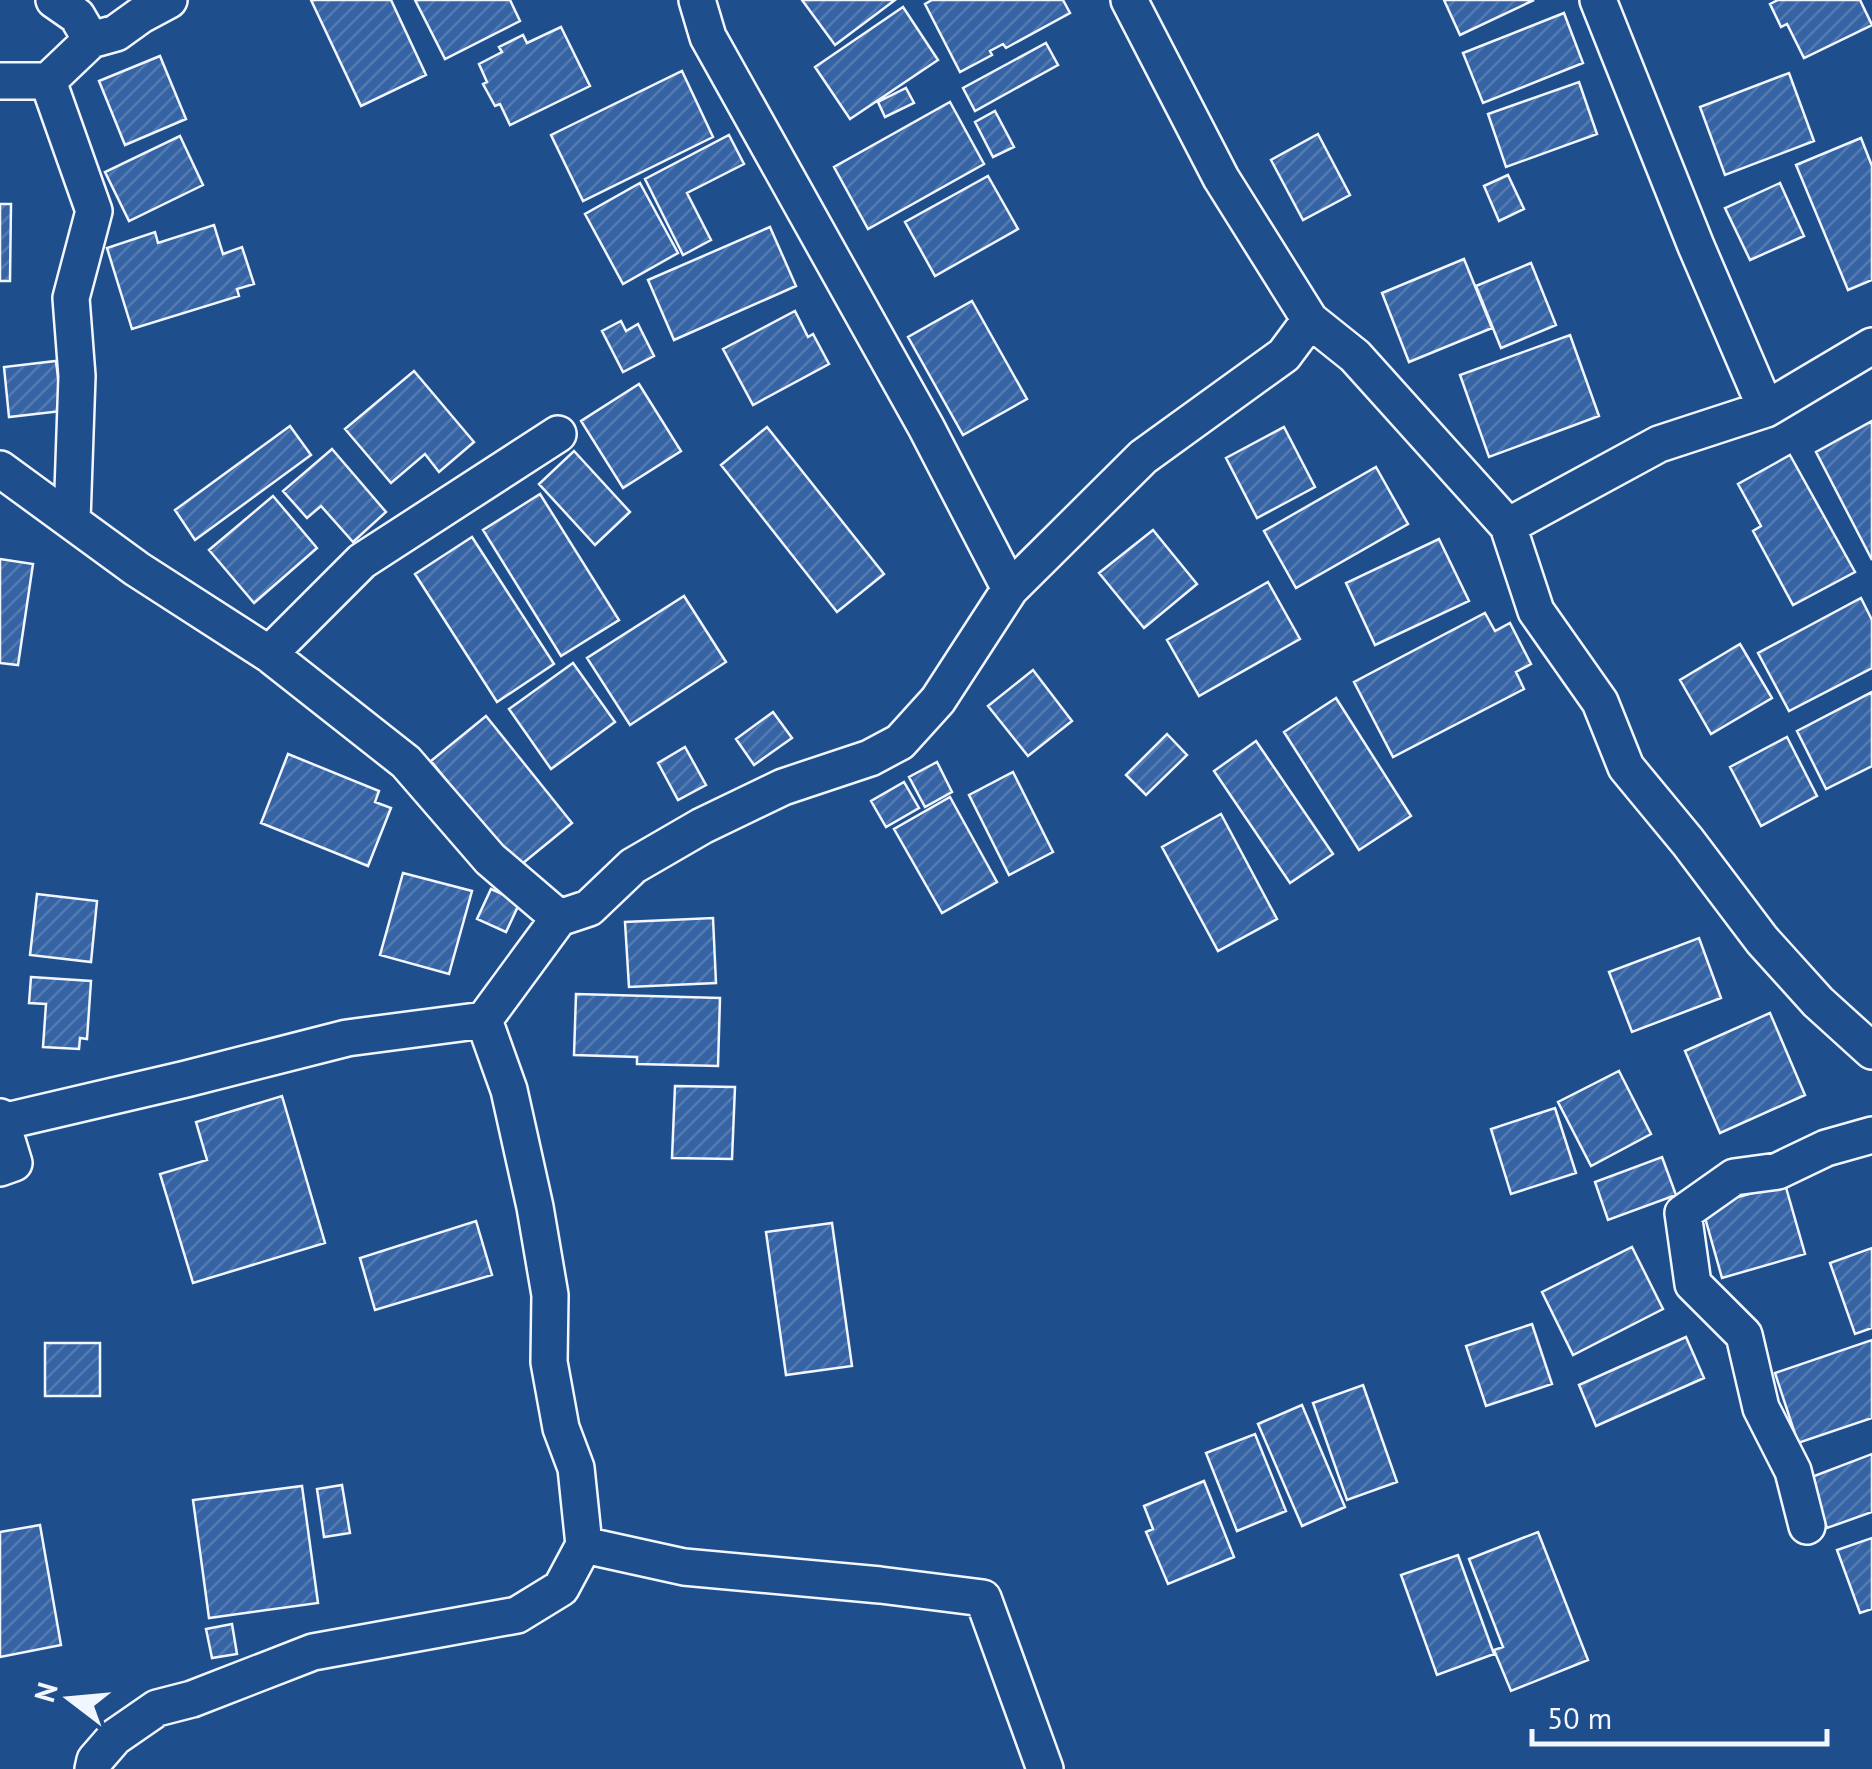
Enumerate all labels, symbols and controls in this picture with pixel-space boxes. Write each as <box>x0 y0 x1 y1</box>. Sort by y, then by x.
north arrow <box>20 1649 120 1749</box>
text: N <box>25 1678 66 1706</box>
scale bar <box>1532 1684 1827 1746</box>
text: 50 m <box>1547 1698 1612 1737</box>

